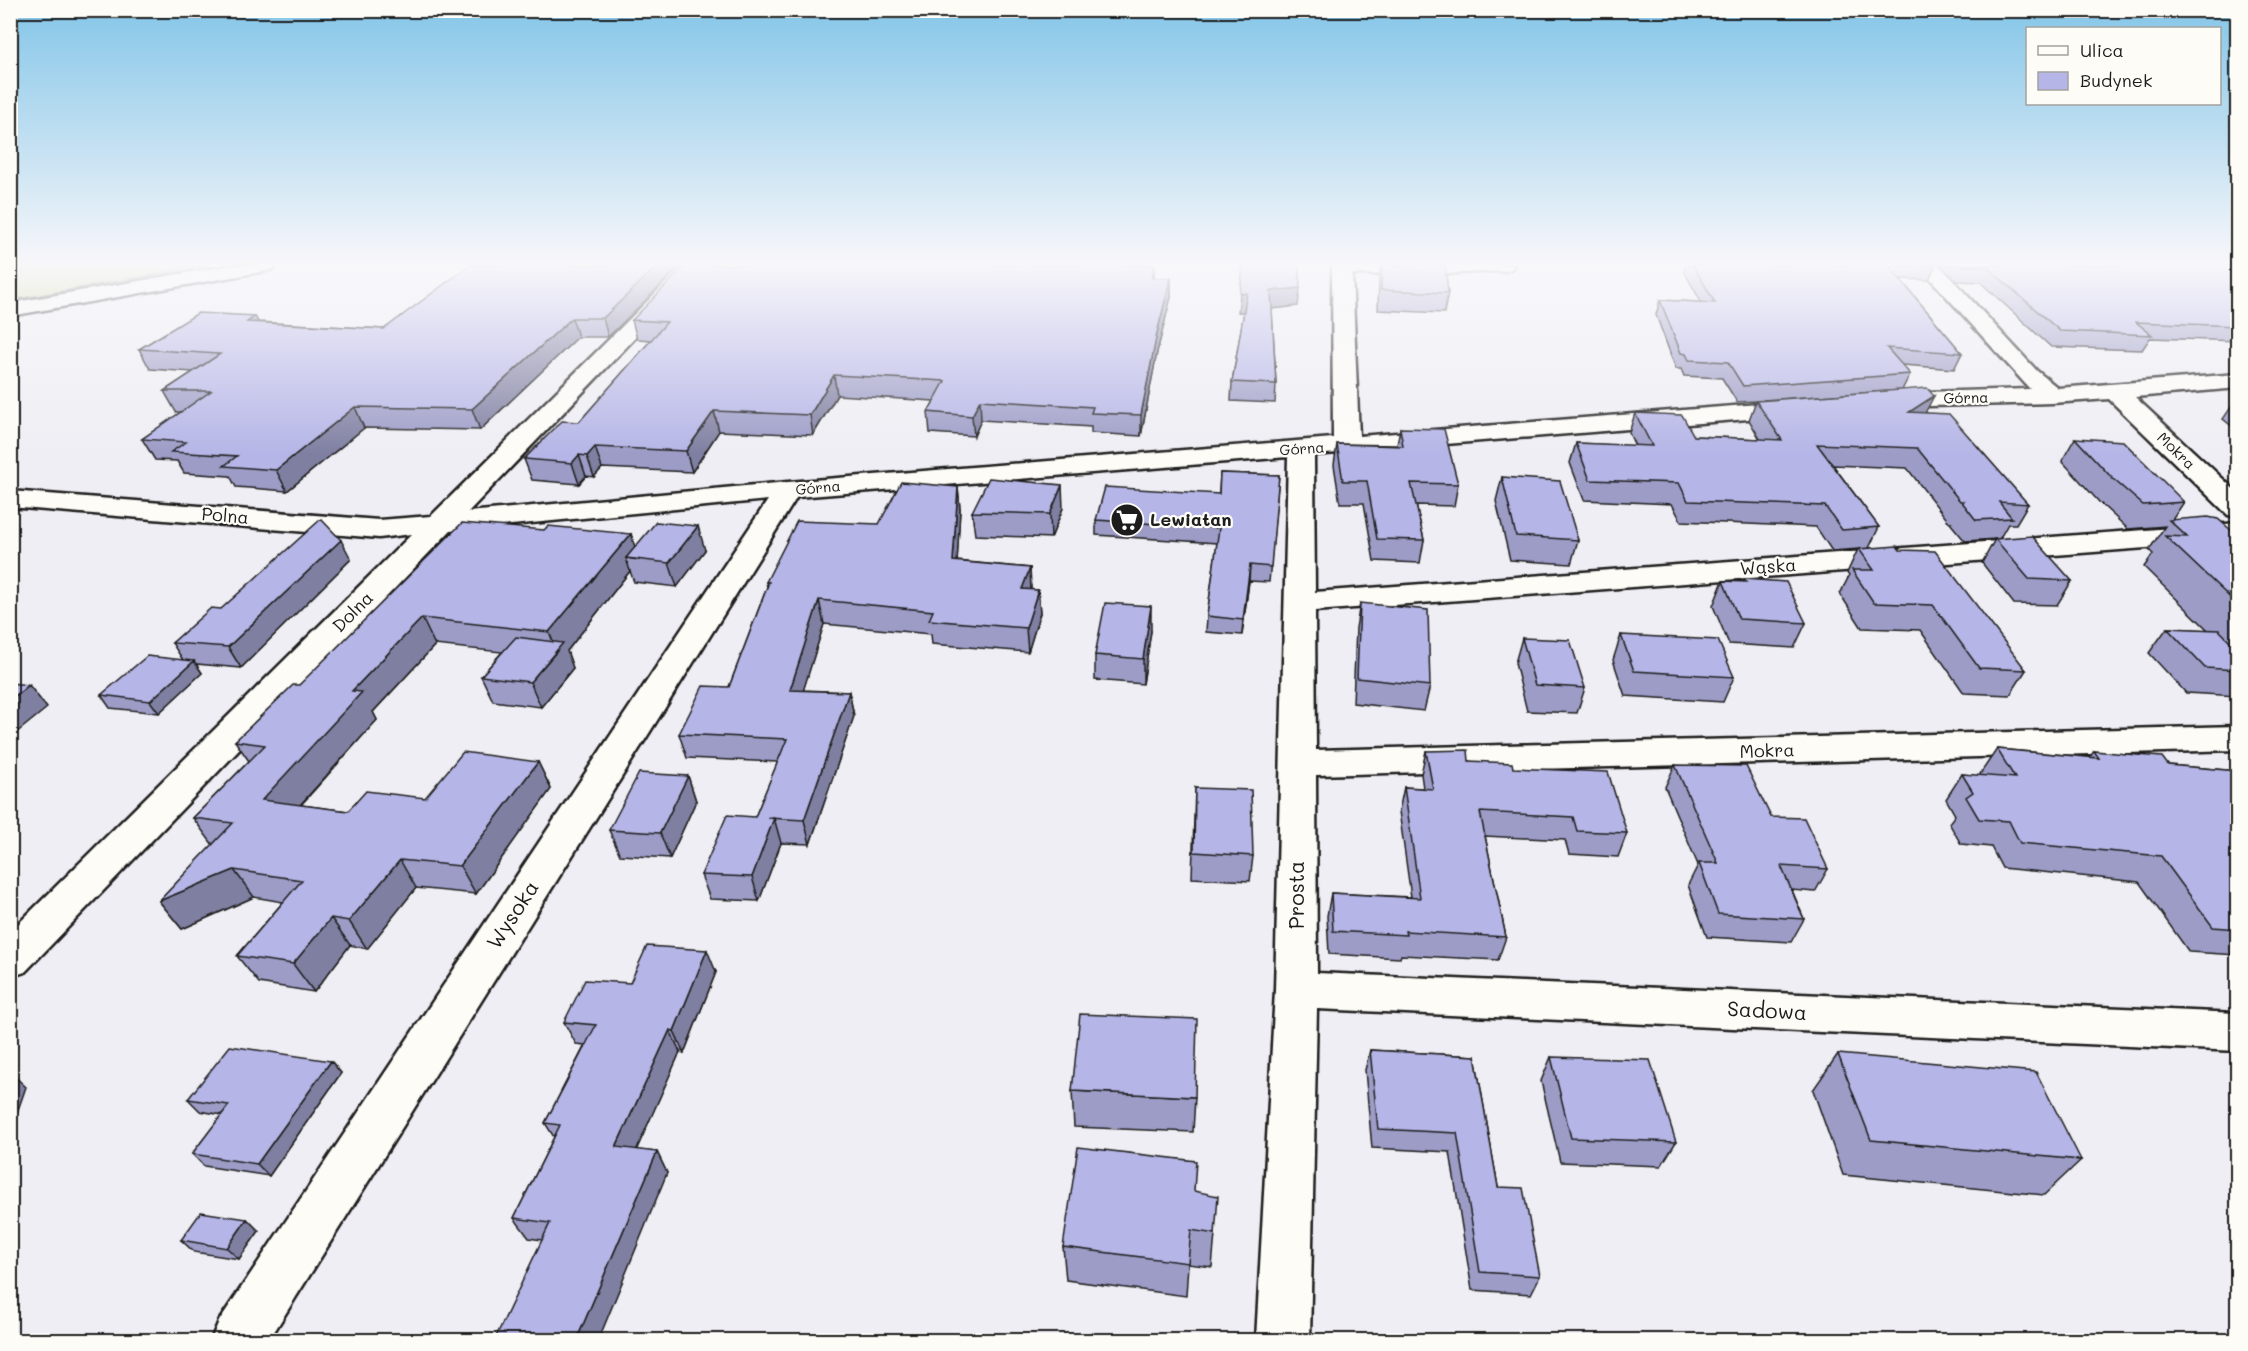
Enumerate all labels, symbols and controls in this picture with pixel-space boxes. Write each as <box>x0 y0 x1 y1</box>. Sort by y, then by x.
legend <box>2026 27 2221 105</box>
text: Ulica <box>2080 38 2124 62</box>
text: Budynek <box>2080 68 2153 92</box>
street label: Górna <box>1943 387 1989 407</box>
street label: Mokra <box>2153 427 2200 473</box>
street label: Górna <box>1279 436 1325 460</box>
street label: Górna <box>795 475 841 499</box>
street label: Polna <box>200 501 250 529</box>
supermarket icon: Lewiatan <box>1109 502 1145 538</box>
place label: Lewiatan <box>1150 507 1232 531</box>
street label: Wąska <box>1739 552 1797 580</box>
street label: Dolna <box>327 586 378 637</box>
street label: Mokra <box>1739 737 1795 763</box>
street label: Prosta <box>1282 861 1309 929</box>
street label: Wysoka <box>480 875 544 954</box>
street label: Sadowa <box>1726 994 1808 1025</box>

